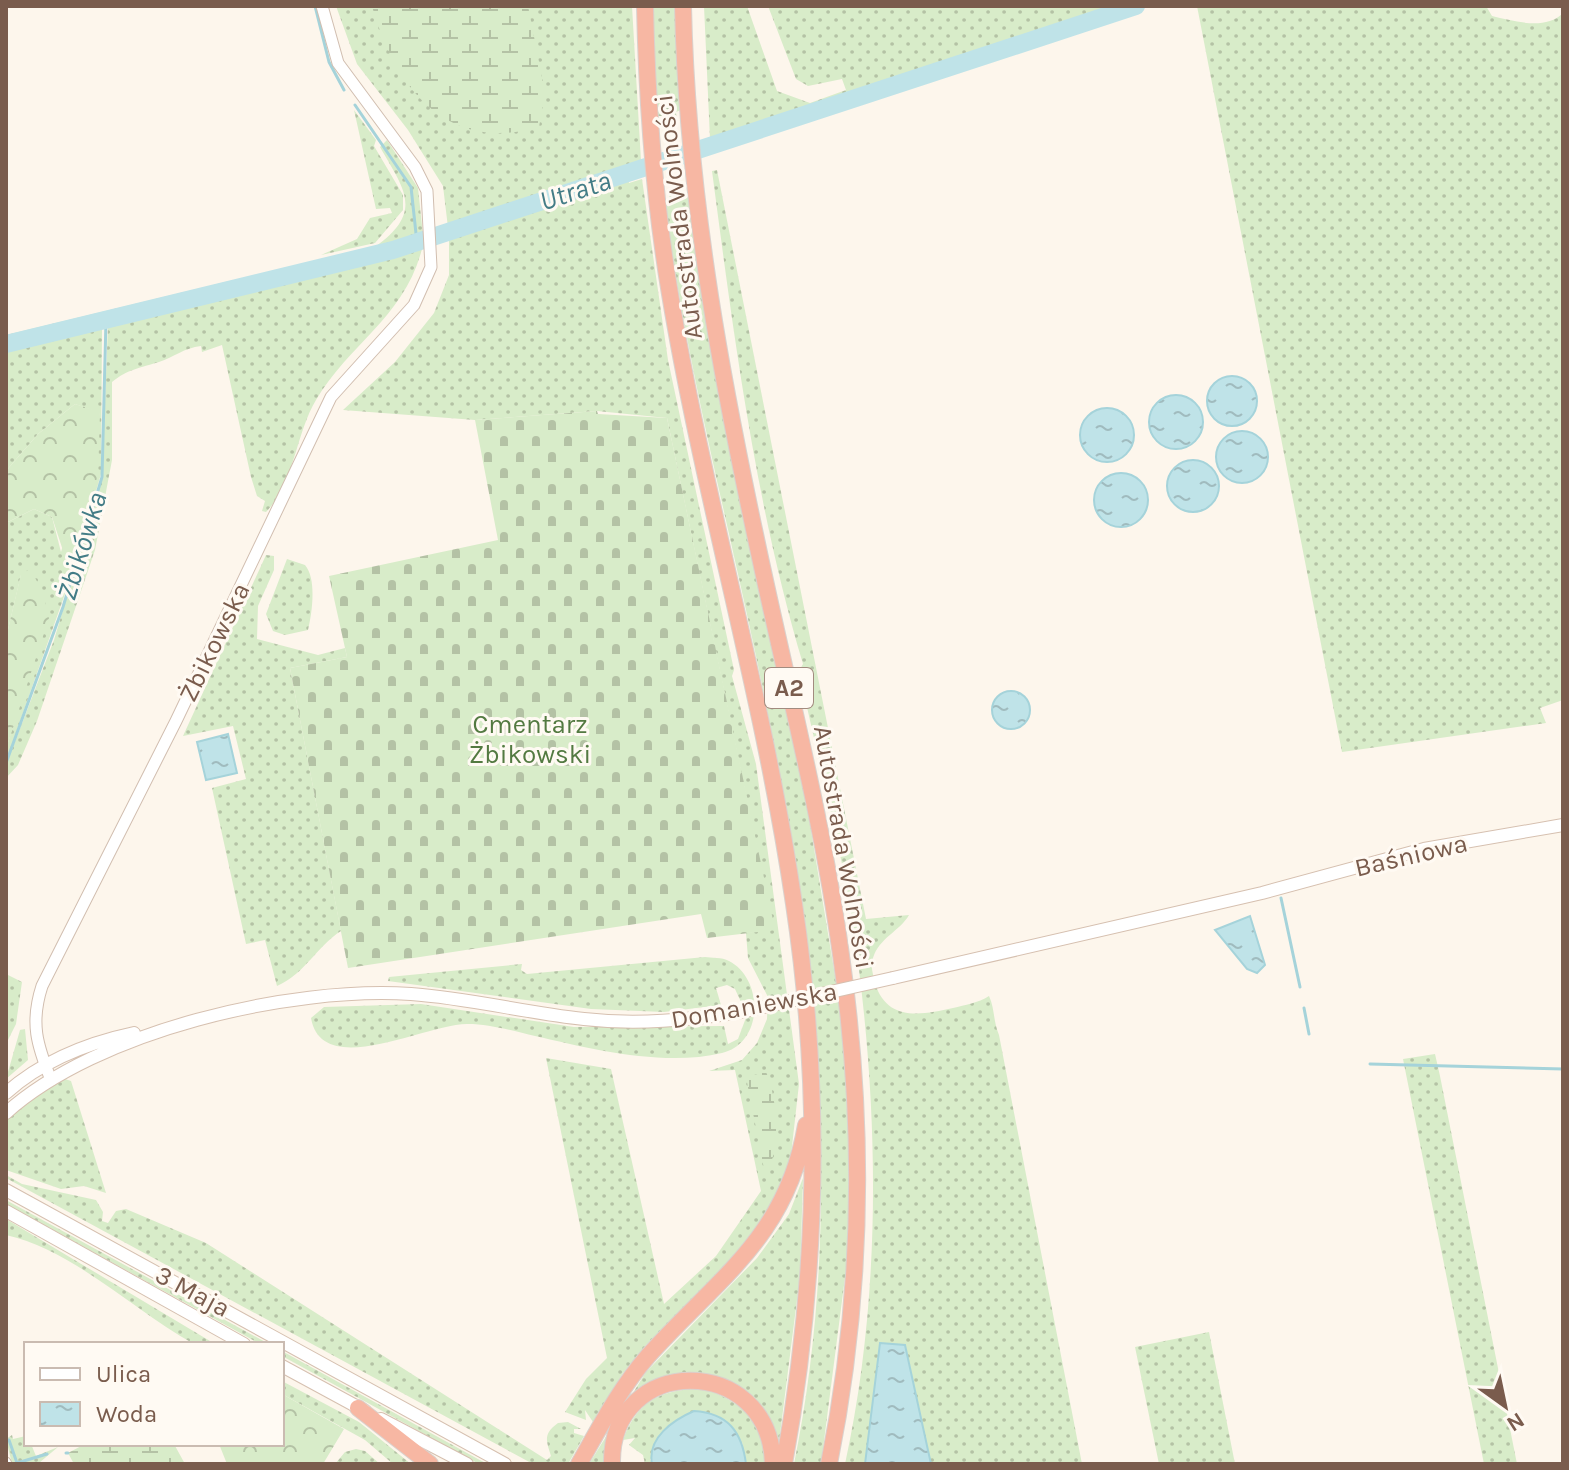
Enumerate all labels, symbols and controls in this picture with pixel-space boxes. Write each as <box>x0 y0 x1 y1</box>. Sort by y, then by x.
street label: Autostrada Wolności <box>648 93 709 341</box>
water label: Utrata <box>535 163 615 217</box>
water label: Żbikówka <box>49 488 114 604</box>
street label: Żbikowska <box>172 578 257 707</box>
road number: A2 <box>765 668 813 708</box>
park label: Cmentarz Żbikowski <box>469 709 591 770</box>
street label: Autostrada Wolności <box>807 723 880 971</box>
street label: Baśniowa <box>1352 827 1471 884</box>
street label: Domaniewska <box>669 976 840 1035</box>
street label: 3 Maja <box>150 1259 236 1324</box>
legend <box>24 1342 284 1446</box>
text: Ulica <box>96 1360 151 1388</box>
north arrow <box>1465 1366 1545 1446</box>
text: Woda <box>96 1400 157 1428</box>
text: N <box>1502 1407 1529 1437</box>

